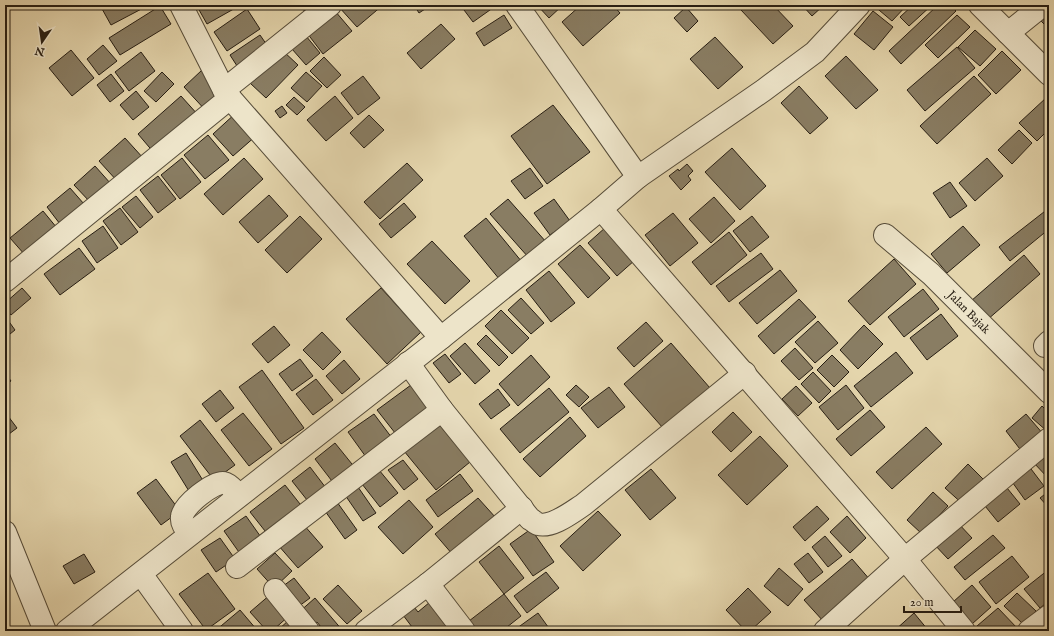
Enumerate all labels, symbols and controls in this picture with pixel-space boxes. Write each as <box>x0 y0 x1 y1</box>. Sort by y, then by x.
north arrow <box>22 22 62 62</box>
text: N <box>33 43 47 59</box>
street label: Jalan Bajak <box>942 286 994 337</box>
scale bar <box>904 588 961 614</box>
text: 20 m <box>910 595 933 610</box>

